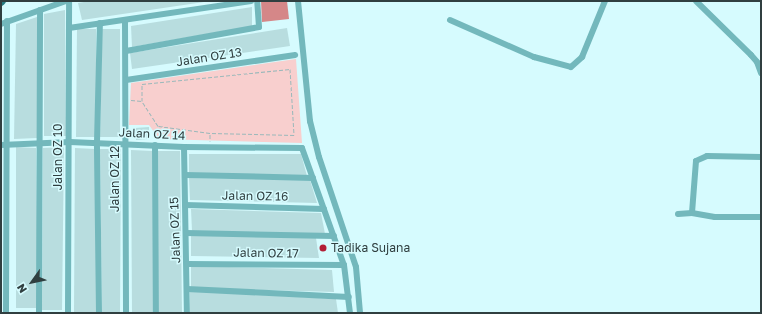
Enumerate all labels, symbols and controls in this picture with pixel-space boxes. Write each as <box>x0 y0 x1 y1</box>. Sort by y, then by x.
street label: Jalan OZ 13 <box>175 45 243 69</box>
street label: Jalan OZ 10 <box>51 124 65 190</box>
street label: Jalan OZ 14 <box>118 125 186 143</box>
street label: Jalan OZ 12 <box>108 146 122 212</box>
street label: Jalan OZ 16 <box>222 188 288 204</box>
street label: Jalan OZ 15 <box>167 197 183 263</box>
place label: Tadika Sujana <box>331 241 410 255</box>
marker: Tadika Sujana <box>318 243 328 253</box>
street label: Jalan OZ 17 <box>233 245 299 261</box>
north arrow <box>12 262 52 302</box>
text: N <box>14 282 29 296</box>

